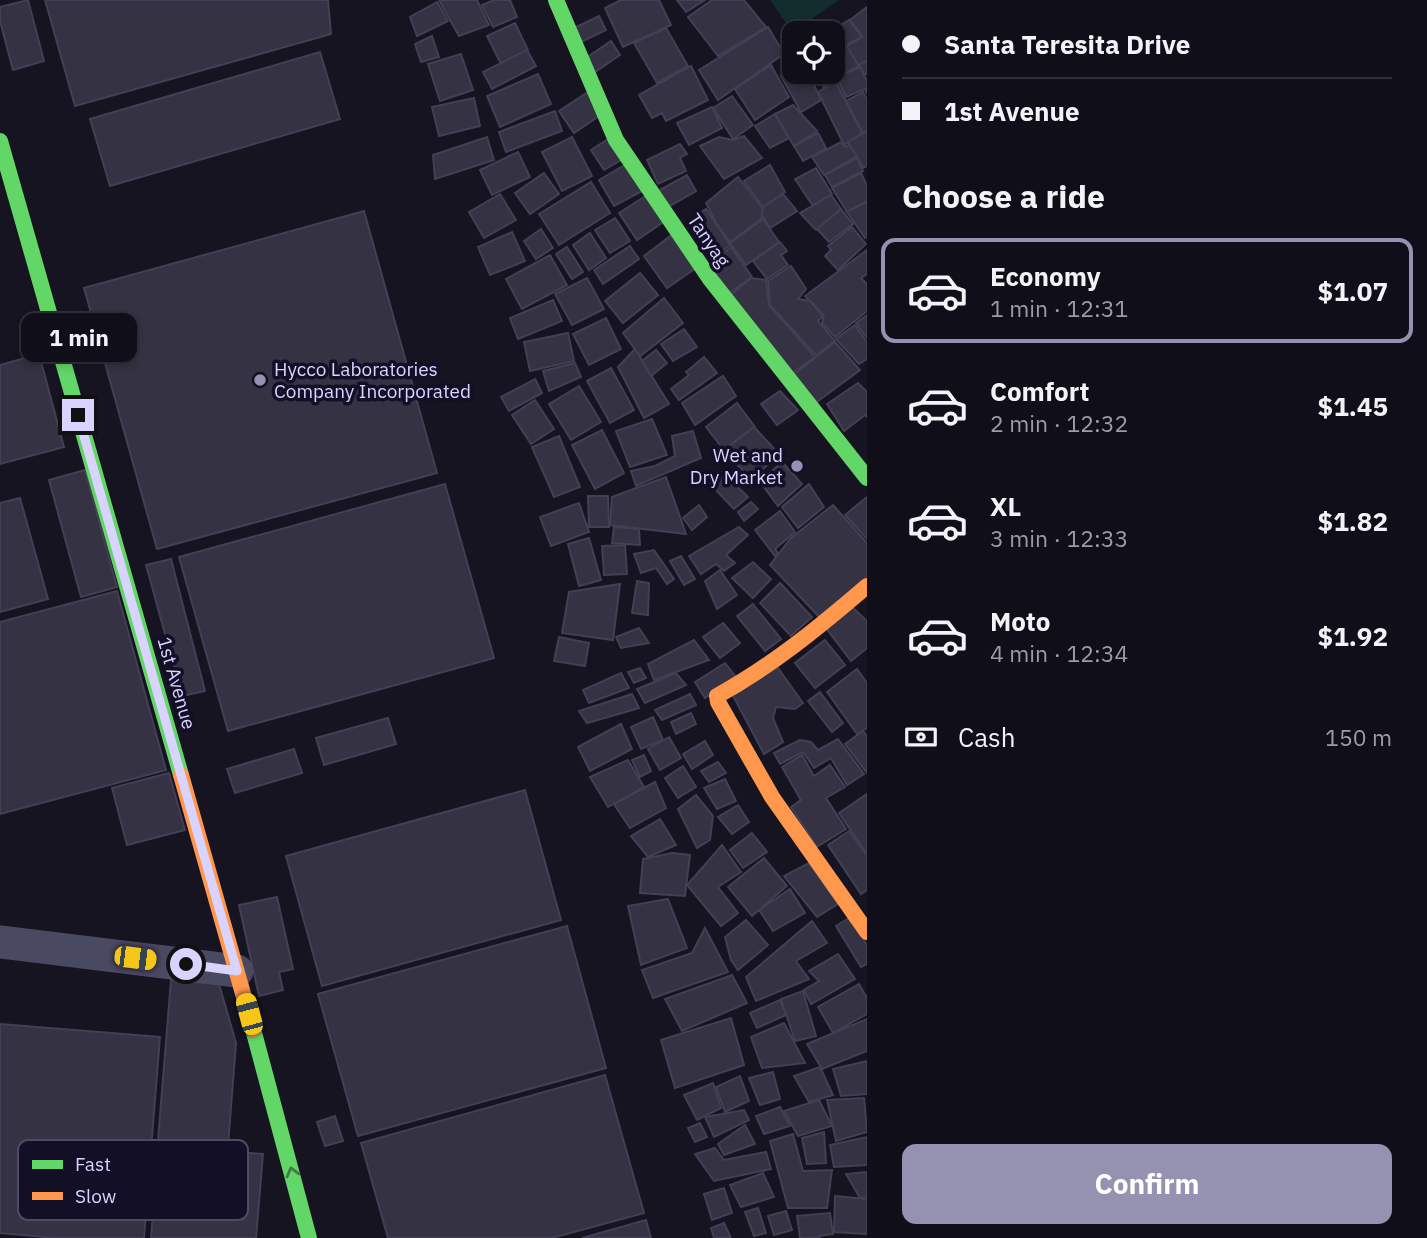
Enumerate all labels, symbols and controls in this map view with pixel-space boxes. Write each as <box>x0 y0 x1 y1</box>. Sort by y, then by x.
map controls <box>782 21 845 84</box>
button: locate <box>782 21 845 84</box>
text: Santa Teresita Drive <box>944 27 1190 61</box>
text: 1st Avenue <box>944 94 1080 128</box>
text: Choose a ride <box>902 175 1105 217</box>
street label: Tanyag <box>682 209 736 271</box>
icon: car <box>906 259 969 322</box>
text: Economy <box>990 259 1101 293</box>
text: $1.07 <box>1318 274 1388 308</box>
text: 1 min · 12:31 <box>990 293 1128 323</box>
callout: 1 min <box>20 314 136 362</box>
text: 1 min <box>49 322 109 352</box>
place label: Hycco Laboratories Company Incorporated <box>274 357 471 403</box>
marker: Hycco Laboratories Company Incorporated <box>252 372 268 388</box>
icon: car <box>906 374 969 437</box>
text: Comfort <box>990 374 1089 408</box>
text: $1.45 <box>1318 389 1388 423</box>
route end <box>62 399 94 431</box>
text: 2 min · 12:32 <box>990 408 1128 438</box>
place label: Wet and Dry Market <box>690 443 783 489</box>
marker: Wet and Dry Market <box>789 458 805 474</box>
icon: car <box>906 489 969 552</box>
text: XL <box>990 489 1021 523</box>
text: $1.82 <box>1318 504 1388 538</box>
text: 3 min · 12:33 <box>990 523 1128 553</box>
icon: car <box>906 604 969 667</box>
text: Moto <box>990 604 1050 638</box>
text: $1.92 <box>1318 619 1388 653</box>
street label: 1st Avenue <box>152 634 202 732</box>
text: 4 min · 12:34 <box>990 638 1128 668</box>
icon: cash <box>902 718 940 756</box>
text: Cash <box>958 720 1015 754</box>
text: 150 m <box>1325 722 1392 752</box>
car <box>113 945 158 971</box>
route start <box>170 948 202 980</box>
car <box>234 991 265 1037</box>
legend <box>18 1140 248 1220</box>
button: Confirm <box>902 1144 1392 1224</box>
text: Fast <box>75 1152 111 1176</box>
one-way arrow <box>285 1166 300 1178</box>
text: Slow <box>75 1184 116 1208</box>

